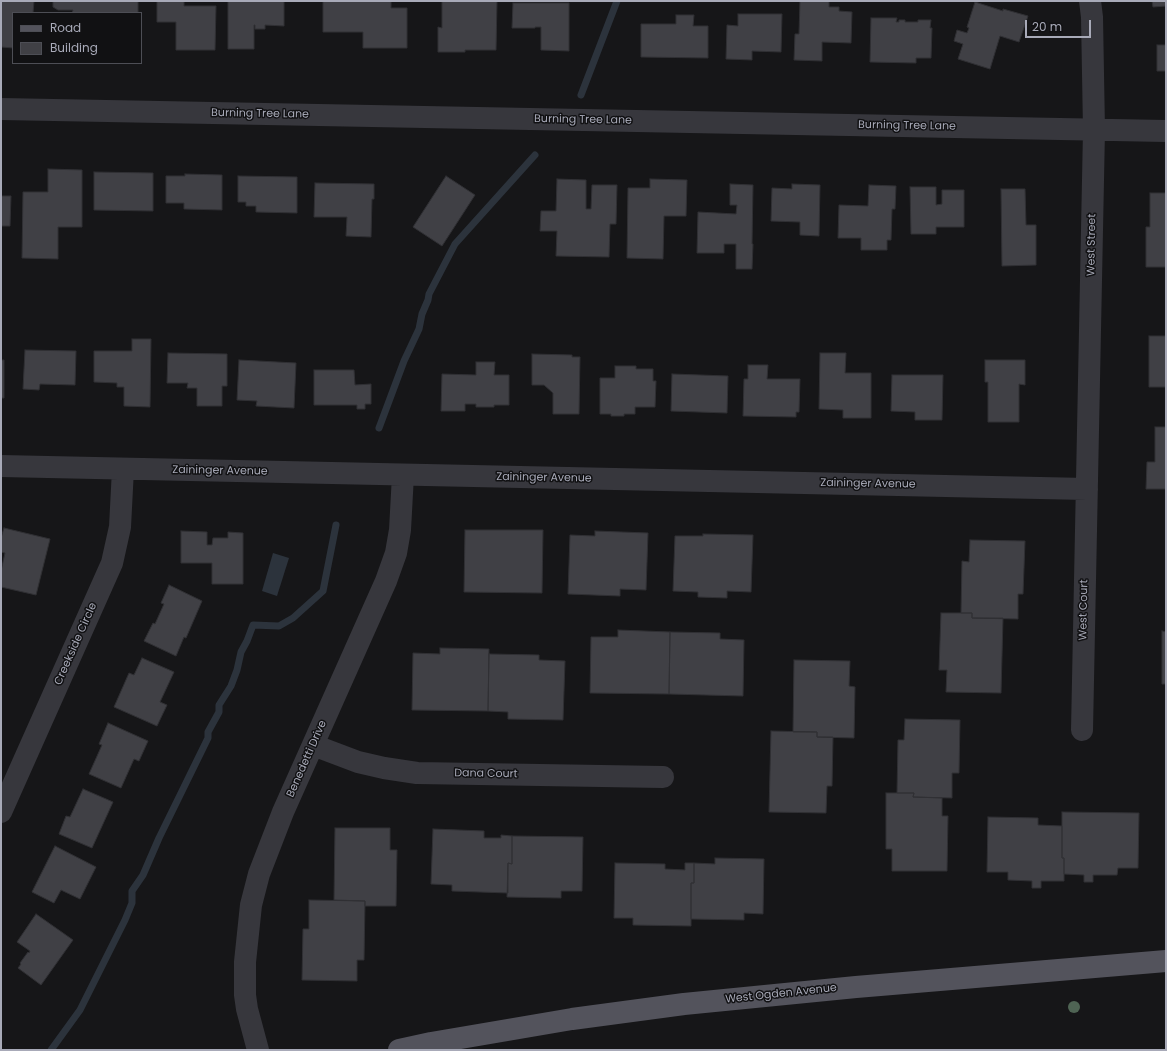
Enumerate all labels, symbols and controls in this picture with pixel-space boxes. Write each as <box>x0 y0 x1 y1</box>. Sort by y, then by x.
legend <box>12 12 142 64</box>
scale bar <box>1027 12 1093 38</box>
text: 20 m <box>1032 18 1062 35</box>
text: Road <box>50 19 81 36</box>
text: Building <box>50 39 98 56</box>
street label: Burning Tree Lane <box>211 107 309 121</box>
street label: Burning Tree Lane <box>534 113 632 127</box>
street label: Burning Tree Lane <box>858 119 956 133</box>
street label: West Street <box>1085 214 1099 276</box>
street label: Zaininger Avenue <box>172 464 268 478</box>
street label: Zaininger Avenue <box>496 471 592 485</box>
street label: Zaininger Avenue <box>820 477 916 491</box>
street label: West Court <box>1077 579 1091 641</box>
street label: Creekside Circle <box>52 601 100 687</box>
street label: Benedetti Drive <box>284 718 330 800</box>
street label: Dana Court <box>454 767 518 781</box>
street label: West Ogden Avenue <box>725 982 837 1006</box>

